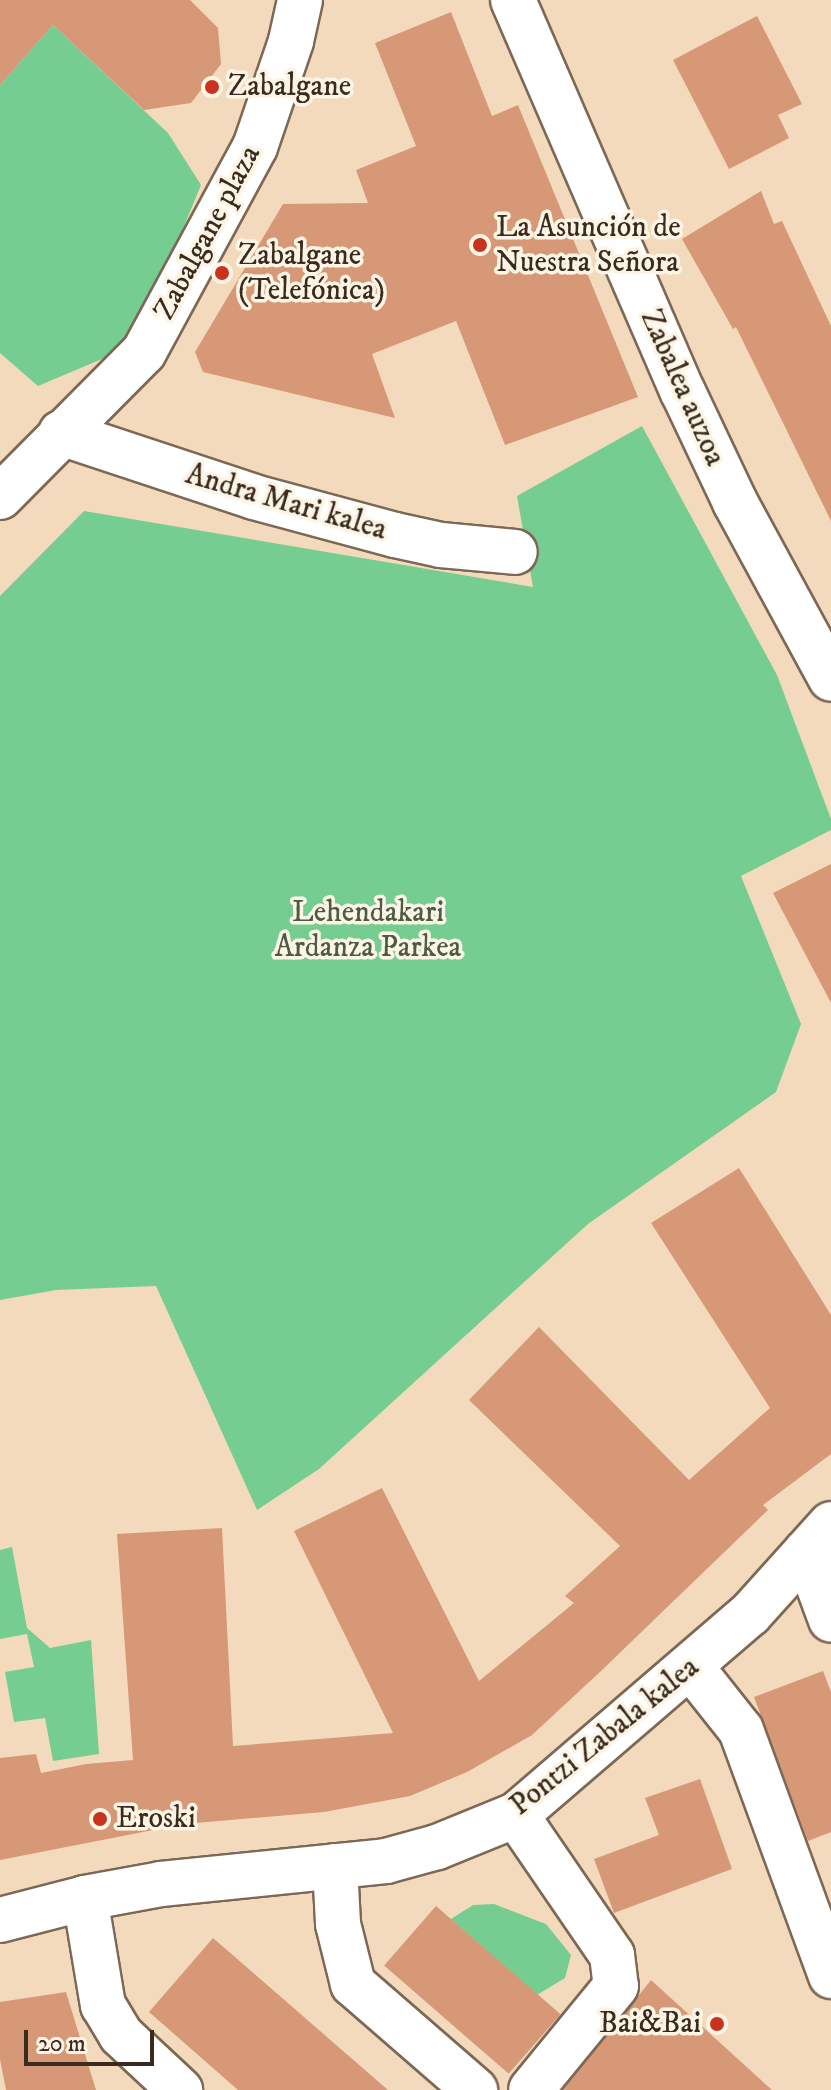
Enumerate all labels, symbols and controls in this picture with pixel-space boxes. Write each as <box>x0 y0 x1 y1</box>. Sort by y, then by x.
place label: Zabalgane <box>228 69 351 105</box>
marker: Zabalgane <box>203 78 221 96</box>
street label: Zabalgane plaza <box>147 140 269 326</box>
place label: La Asunción de Nuestra Señora <box>496 210 681 280</box>
marker: La Asunción de Nuestra Señora <box>471 236 489 254</box>
place label: Zabalgane (Telefónica) <box>238 238 385 308</box>
marker: Zabalgane (Telefónica) <box>213 264 231 282</box>
street label: Zabalea auzoa <box>632 304 732 472</box>
street label: Andra Mari kalea <box>181 457 391 549</box>
park label: Lehendakari Ardanza Parkea <box>275 895 461 966</box>
street label: Pontzi Zabala kalea <box>503 1650 707 1824</box>
place label: Eroski <box>116 1801 196 1837</box>
marker: Eroski <box>91 1810 109 1828</box>
place label: Bai&Bai <box>599 2006 701 2042</box>
scale bar <box>28 2014 158 2064</box>
marker: Bai&Bai <box>708 2015 726 2033</box>
text: 20 m <box>38 2029 86 2059</box>

